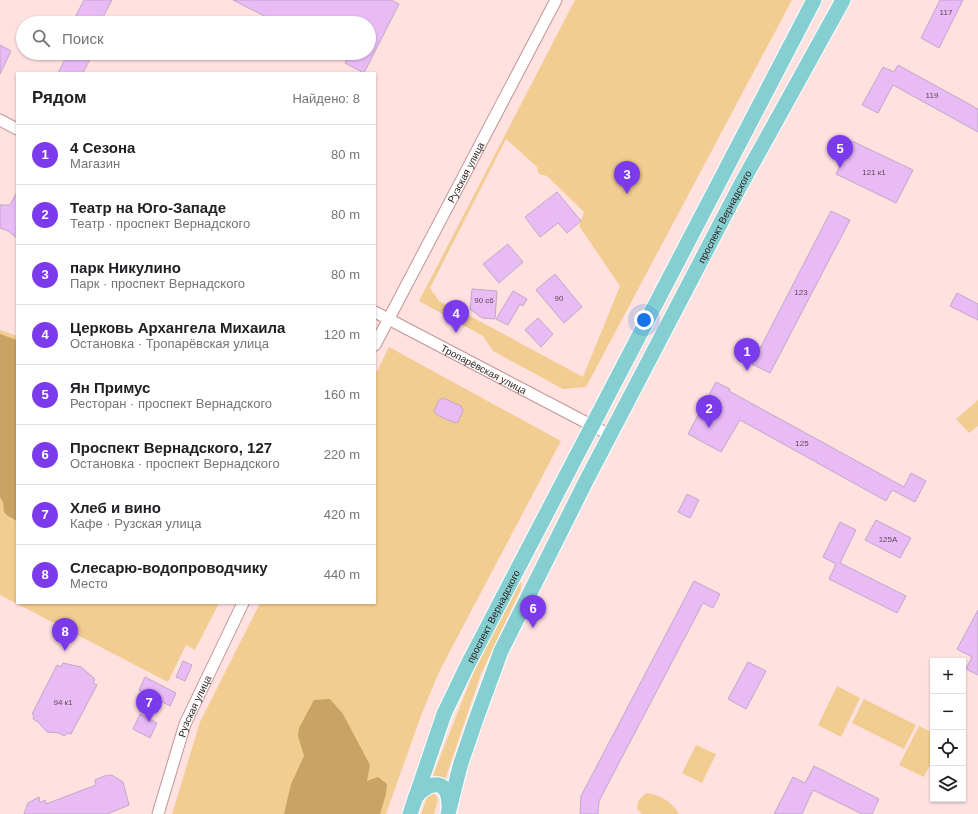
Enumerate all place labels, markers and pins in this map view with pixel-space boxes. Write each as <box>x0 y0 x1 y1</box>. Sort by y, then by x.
pin: 5 <box>827 135 853 168</box>
pin: 3 <box>614 161 640 194</box>
pin: 4 <box>443 300 469 333</box>
pin: 1 <box>734 338 760 371</box>
pin: 2 <box>696 395 722 428</box>
pin: 6 <box>520 595 546 628</box>
pin: 8 <box>52 618 78 651</box>
pin: 7 <box>136 689 162 722</box>

